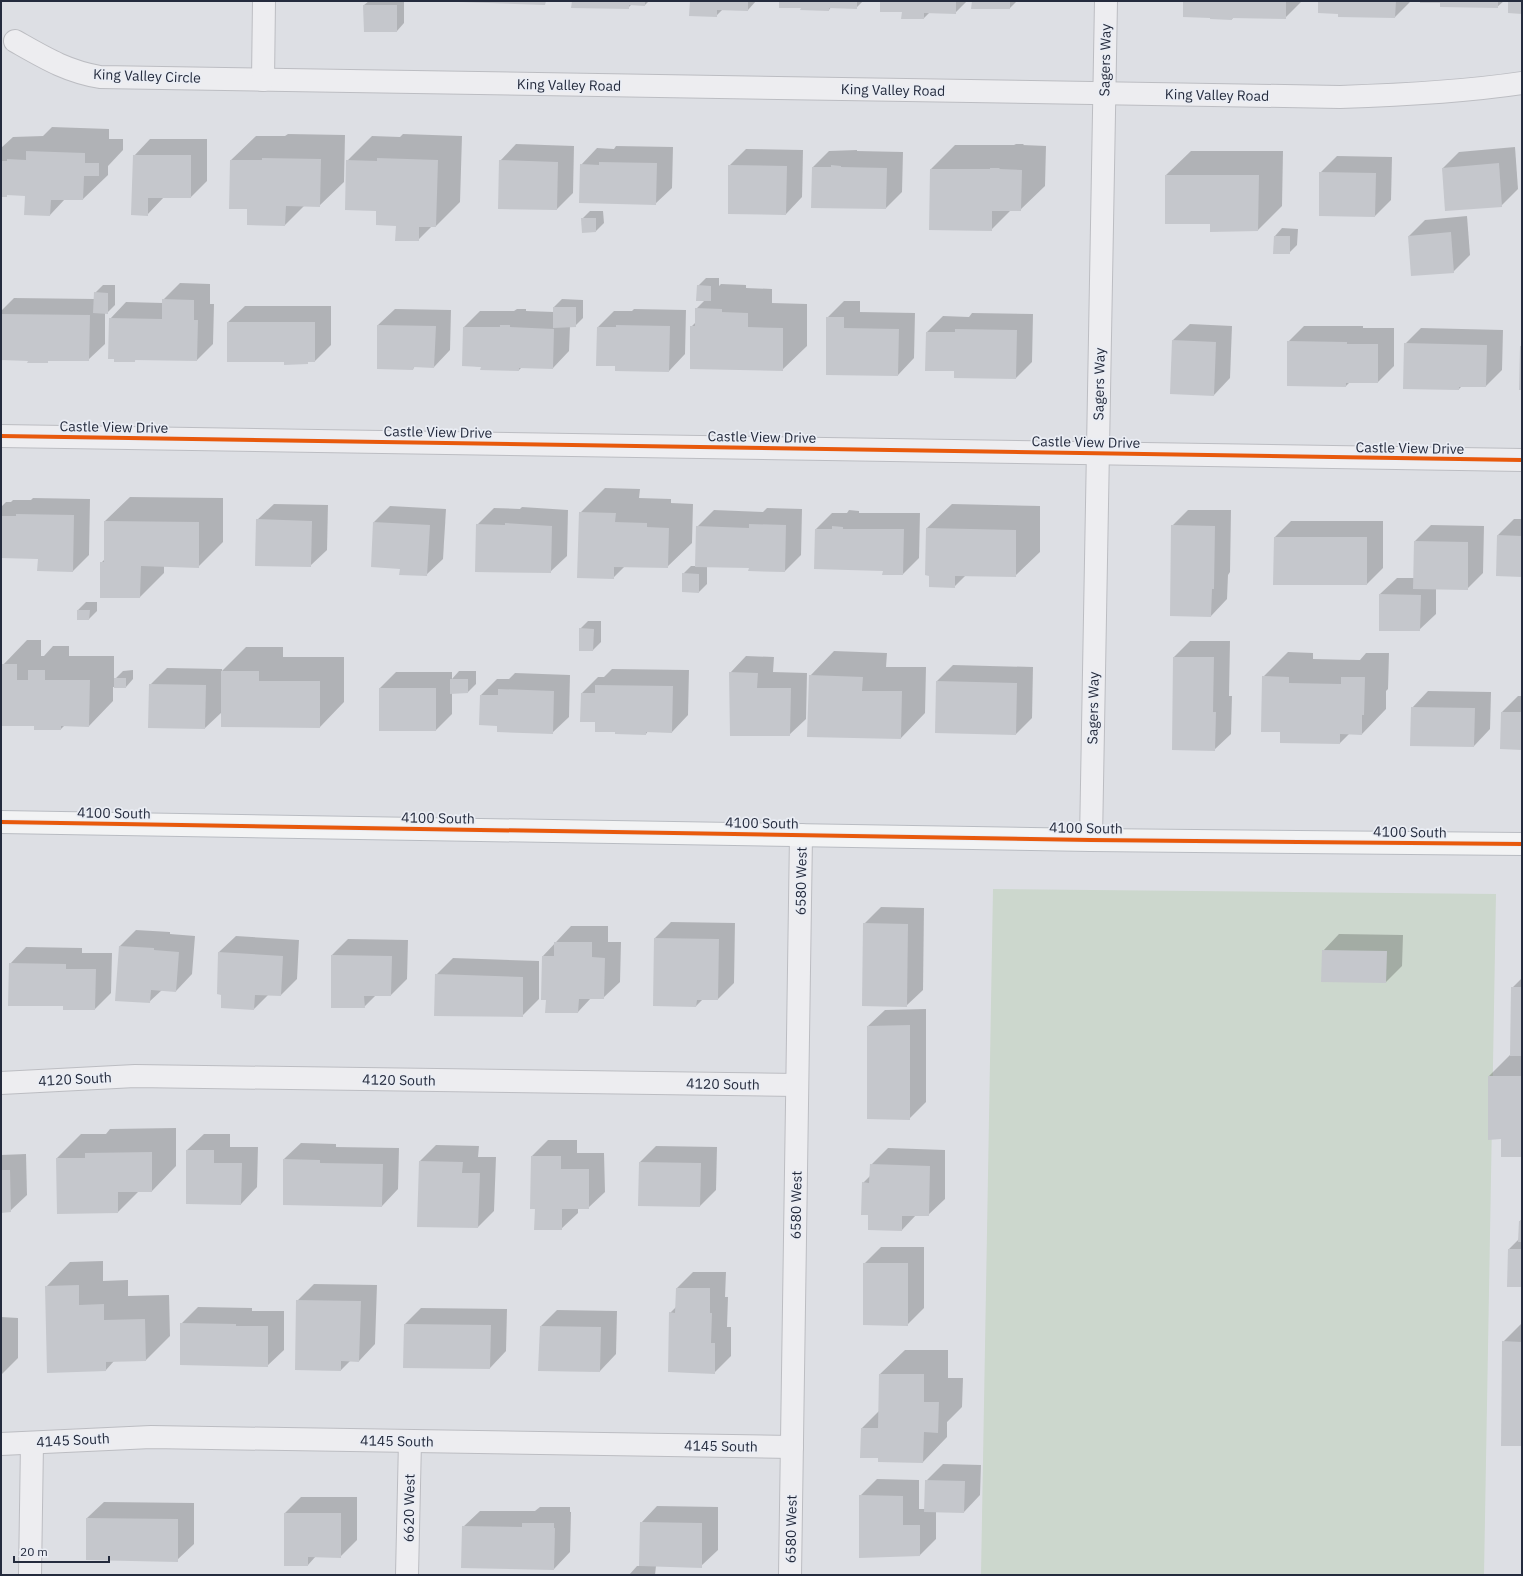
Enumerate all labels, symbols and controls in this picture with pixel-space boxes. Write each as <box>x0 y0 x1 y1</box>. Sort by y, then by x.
street label: Sagers Way <box>1095 24 1115 96</box>
street label: King Valley Circle <box>93 65 202 87</box>
street label: King Valley Road <box>517 75 621 95</box>
street label: King Valley Road <box>841 80 945 100</box>
street label: King Valley Road <box>1165 85 1269 105</box>
street label: Sagers Way <box>1089 348 1109 420</box>
street label: Castle View Drive <box>59 417 169 437</box>
street label: Castle View Drive <box>383 422 493 442</box>
street label: Castle View Drive <box>707 427 817 447</box>
street label: Castle View Drive <box>1031 432 1141 452</box>
street label: Castle View Drive <box>1355 438 1465 458</box>
street label: Sagers Way <box>1083 672 1103 744</box>
street label: 4100 South <box>77 803 151 823</box>
street label: 4100 South <box>401 808 475 828</box>
street label: 4100 South <box>725 813 799 833</box>
street label: 4100 South <box>1049 818 1123 838</box>
street label: 4100 South <box>1373 822 1447 842</box>
street label: 6580 West <box>791 847 811 915</box>
street label: 4120 South <box>38 1068 112 1090</box>
street label: 4120 South <box>362 1070 436 1090</box>
street label: 4120 South <box>686 1074 760 1094</box>
street label: 6580 West <box>786 1171 806 1239</box>
street label: 4145 South <box>36 1429 110 1451</box>
street label: 4145 South <box>360 1431 434 1451</box>
street label: 4145 South <box>684 1436 758 1456</box>
street label: 6620 West <box>399 1474 419 1542</box>
street label: 6580 West <box>781 1495 801 1563</box>
scale bar <box>14 1538 109 1564</box>
text: 20 m <box>20 1544 48 1559</box>

